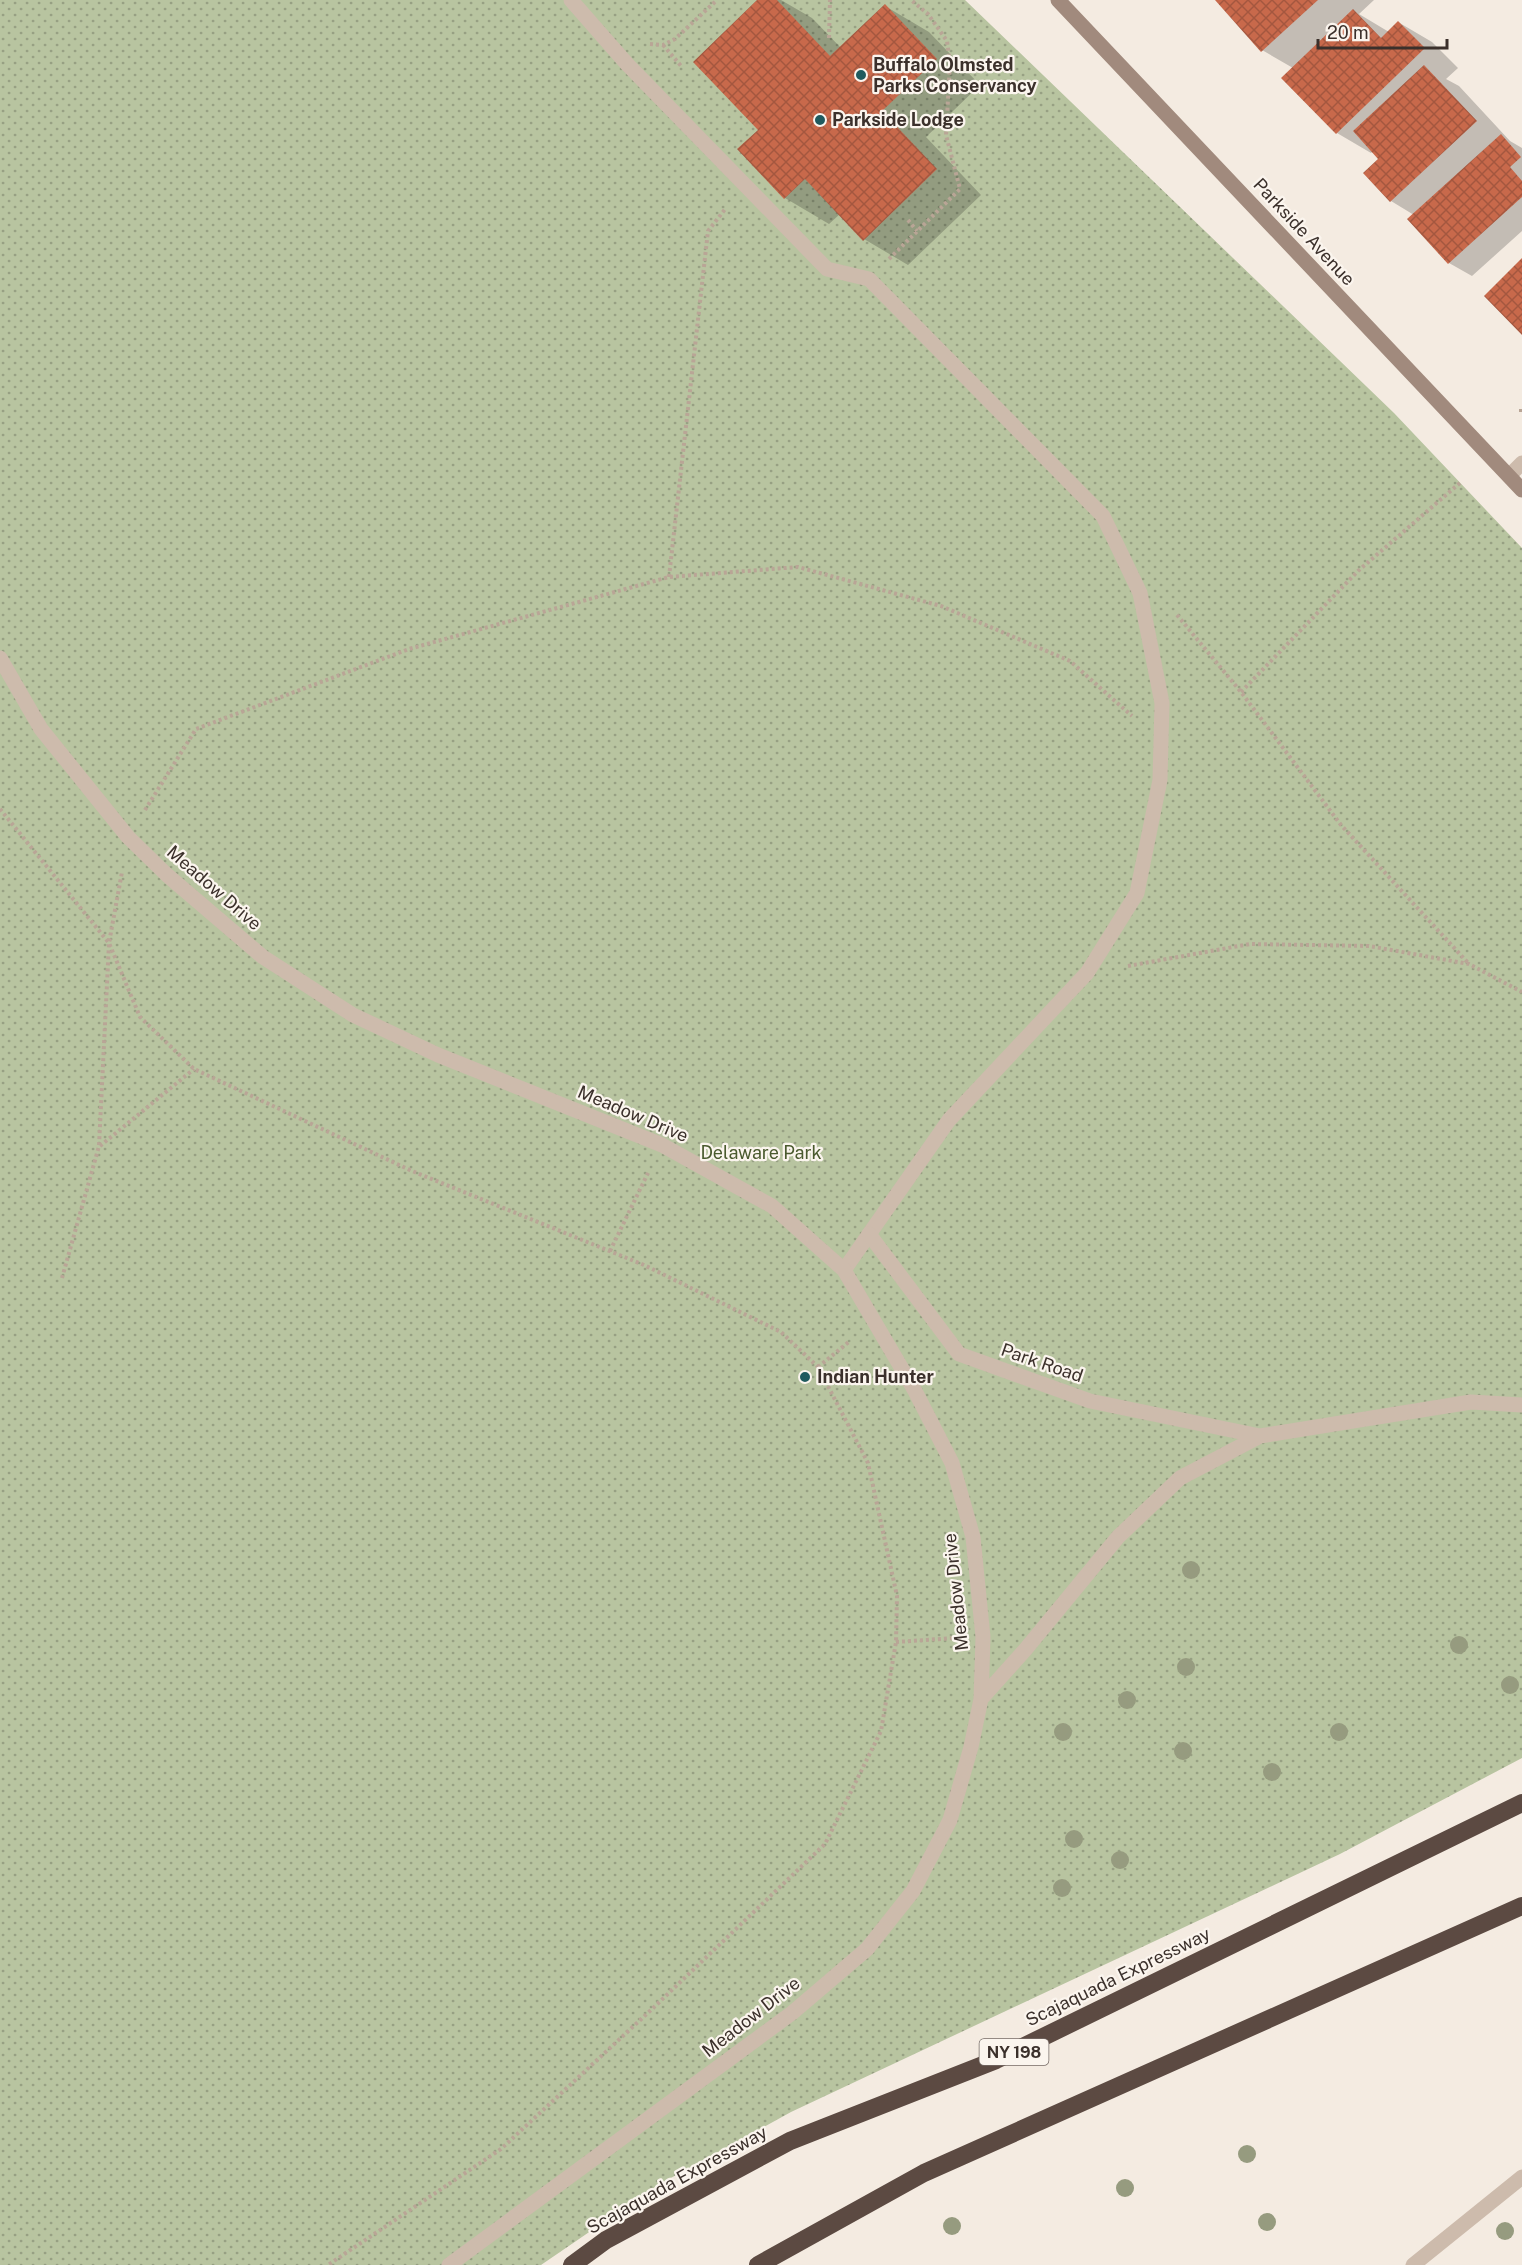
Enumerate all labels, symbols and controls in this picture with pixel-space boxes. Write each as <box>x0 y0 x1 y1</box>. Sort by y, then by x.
scale bar <box>1318 12 1447 50</box>
text: 20 m <box>1327 22 1369 43</box>
place label: Buffalo Olmsted Parks Conservancy <box>873 54 1037 96</box>
marker: Buffalo Olmsted Parks Conservancy <box>854 68 868 82</box>
place label: Parkside Lodge <box>832 109 964 130</box>
marker: Parkside Lodge <box>813 113 827 127</box>
street label: Parkside Avenue <box>1249 174 1359 290</box>
street label: Meadow Drive <box>163 841 266 934</box>
street label: Meadow Drive <box>575 1081 692 1146</box>
park label: Delaware Park <box>700 1142 822 1163</box>
street label: Park Road <box>998 1339 1086 1386</box>
place label: Indian Hunter <box>817 1366 934 1387</box>
marker: Indian Hunter <box>798 1370 812 1384</box>
street label: Meadow Drive <box>939 1532 972 1652</box>
street label: Scajaquada Expressway <box>1022 1923 1214 2030</box>
street label: Meadow Drive <box>698 1972 804 2061</box>
road number: NY 198 <box>980 2039 1048 2065</box>
street label: Scajaquada Expressway <box>583 2121 771 2238</box>

